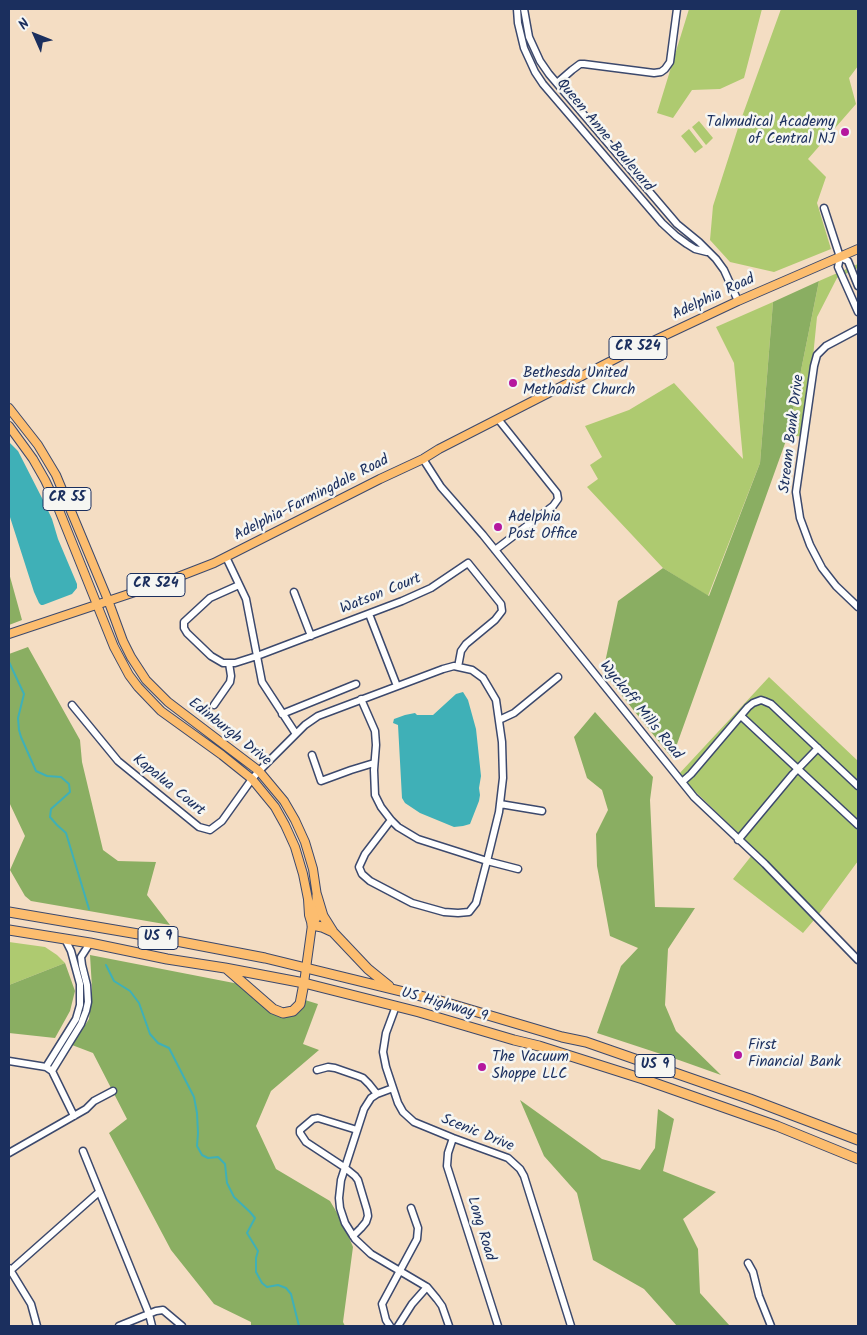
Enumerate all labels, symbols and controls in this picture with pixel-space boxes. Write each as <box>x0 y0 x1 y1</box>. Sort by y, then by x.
north arrow <box>10 10 60 60</box>
text: N <box>13 14 35 35</box>
street label: Queen Anne Boulevard <box>551 76 657 196</box>
place label: Talmudical Academy of Central NJ <box>707 114 835 149</box>
marker: Talmudical Academy of Central NJ <box>839 126 851 138</box>
street label: Adelphia Road <box>670 271 758 325</box>
road number: CR 524 <box>609 336 667 359</box>
place label: Bethesda United Methodist Church <box>523 365 635 400</box>
street label: Stream Bank Drive <box>777 374 809 494</box>
marker: Bethesda United Methodist Church <box>507 377 519 389</box>
street label: Adelphia-Farmingdale Road <box>232 452 392 546</box>
road number: CR 55 <box>43 488 91 510</box>
place label: Adelphia Post Office <box>508 509 577 544</box>
marker: Adelphia Post Office <box>492 521 504 533</box>
street label: Watson Court <box>338 571 424 619</box>
road number: CR 524 <box>127 574 185 596</box>
street label: Wyckoff Mills Road <box>595 658 685 764</box>
street label: Edinburgh Drive <box>184 695 274 771</box>
street label: Kapalua Court <box>128 751 208 821</box>
road number: US 9 <box>138 926 178 950</box>
street label: US Highway 9 <box>399 985 489 1027</box>
place label: First Financial Bank <box>748 1037 841 1072</box>
place label: The Vacuum Shoppe LLC <box>492 1049 569 1084</box>
marker: First Financial Bank <box>732 1049 744 1061</box>
road number: US 9 <box>635 1054 675 1078</box>
marker: The Vacuum Shoppe LLC <box>476 1061 488 1073</box>
street label: Scenic Drive <box>438 1111 516 1157</box>
street label: Long Road <box>462 1195 498 1263</box>

